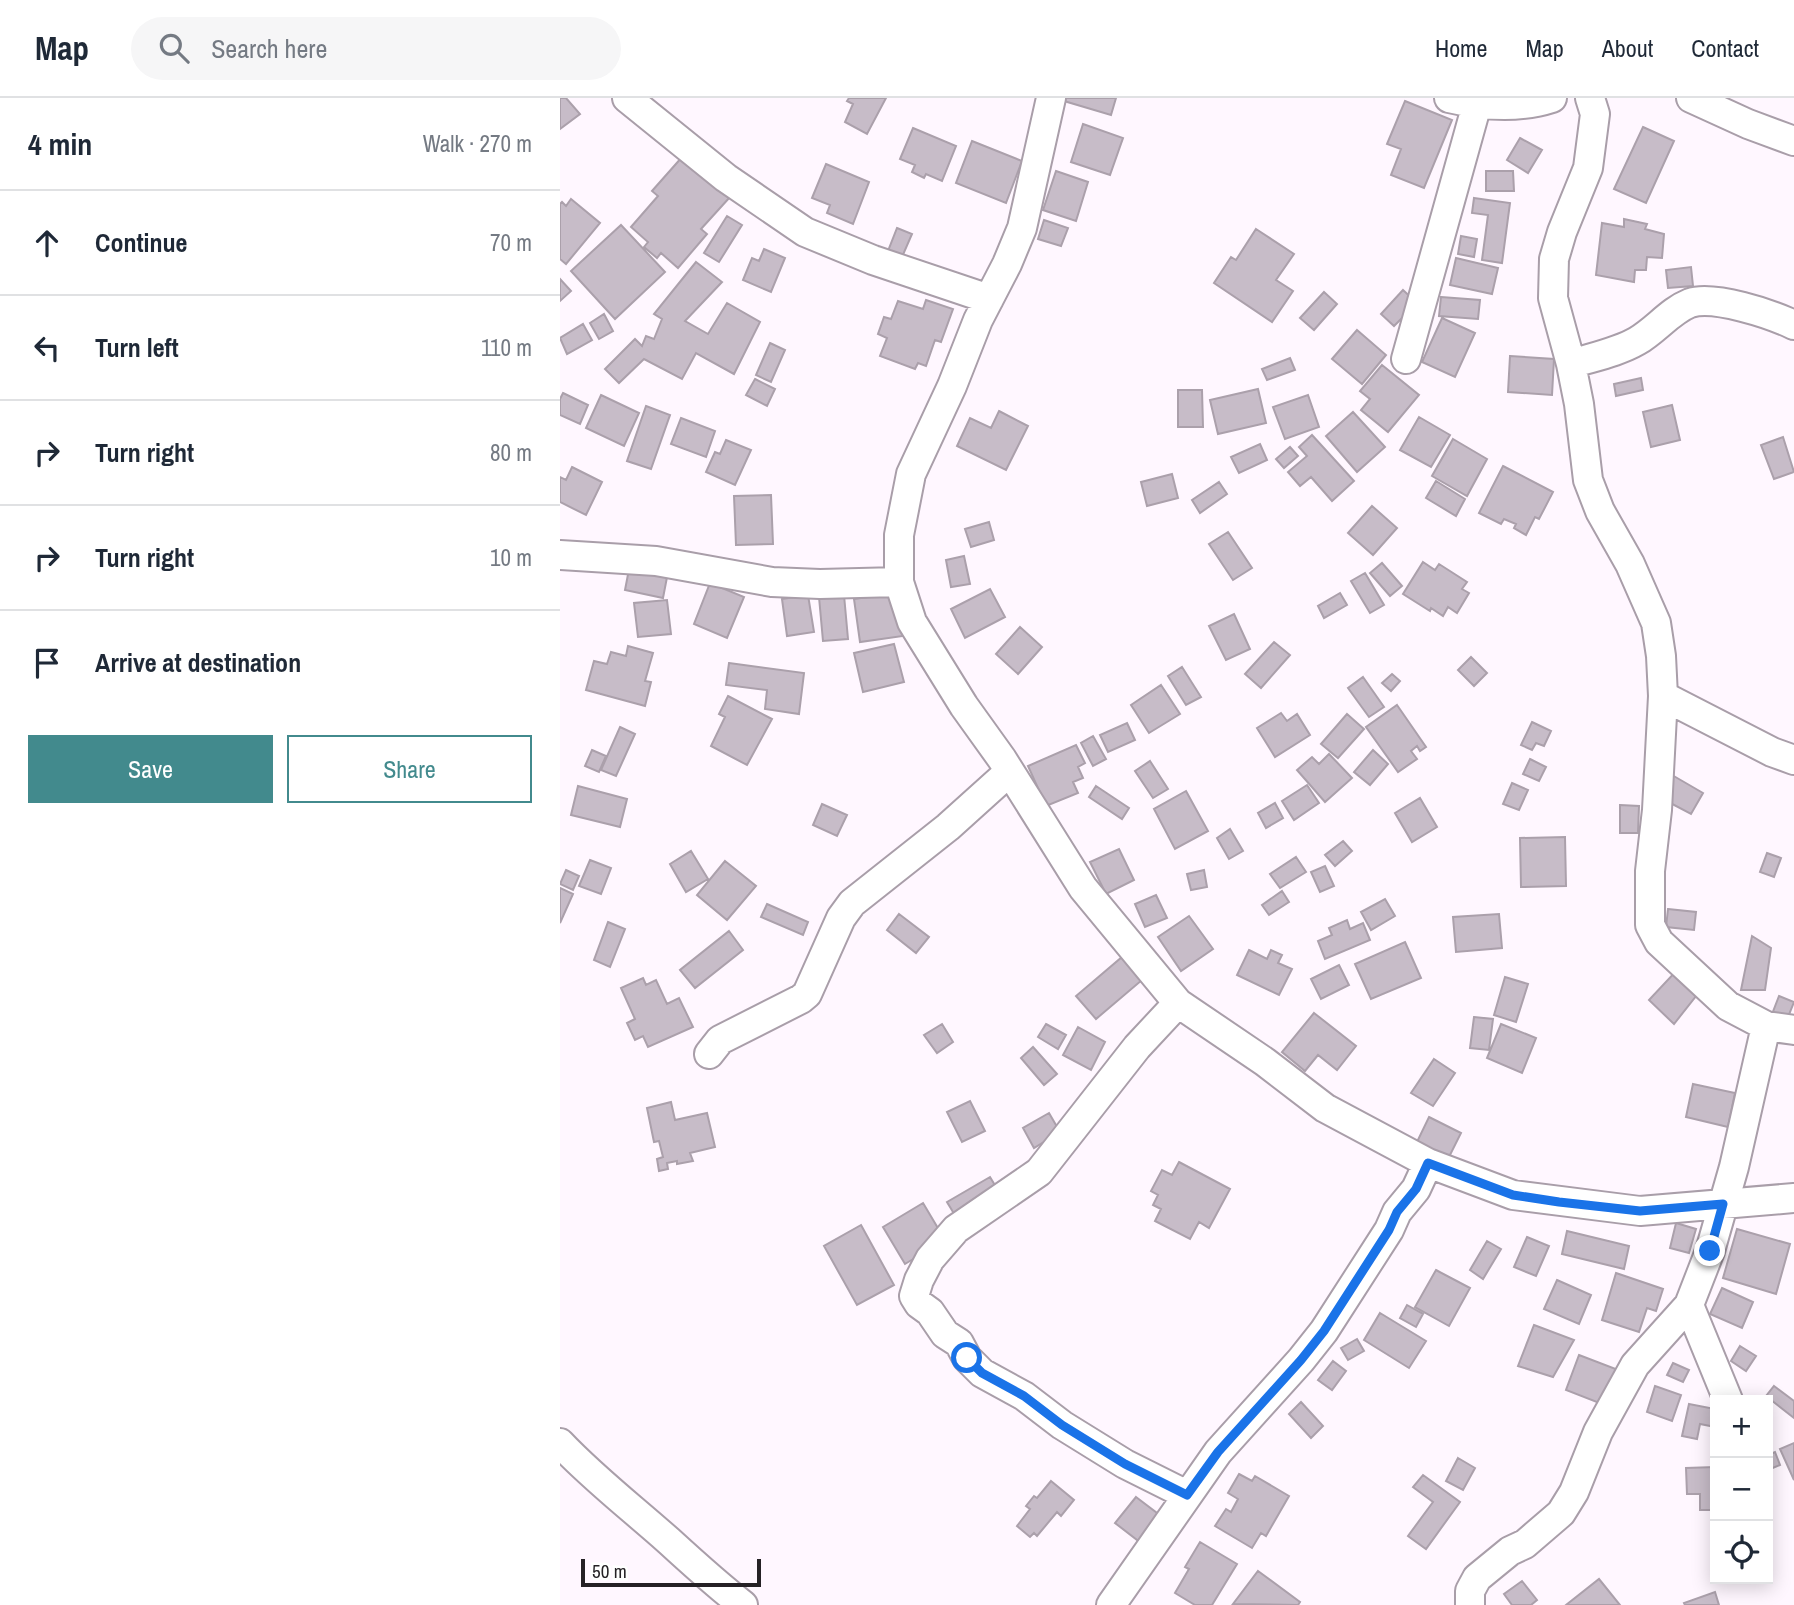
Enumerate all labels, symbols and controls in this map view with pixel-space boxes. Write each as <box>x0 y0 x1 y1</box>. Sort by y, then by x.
search box <box>131 17 621 80</box>
text: Map <box>35 26 89 70</box>
icon: search <box>155 29 193 67</box>
text: Search here <box>211 31 327 66</box>
text: Home <box>1435 32 1487 64</box>
text: Map <box>1525 32 1564 64</box>
text: About <box>1602 32 1653 64</box>
text: Contact <box>1691 32 1759 64</box>
text: 4 min <box>28 124 92 164</box>
text: Walk · 270 m <box>423 128 532 159</box>
icon: ahead <box>28 224 66 262</box>
text: Continue <box>95 225 187 260</box>
text: 70 m <box>490 227 532 258</box>
icon: left <box>28 329 66 367</box>
text: Turn left <box>95 330 179 365</box>
text: 110 m <box>481 332 532 363</box>
icon: right <box>28 434 66 472</box>
text: Turn right <box>95 435 194 470</box>
text: 80 m <box>490 437 532 468</box>
icon: right <box>28 539 66 577</box>
text: Turn right <box>95 540 194 575</box>
text: 10 m <box>490 542 532 573</box>
icon: arrive <box>28 644 66 682</box>
text: Arrive at destination <box>95 645 301 680</box>
button: Save <box>28 735 273 803</box>
button: Share <box>287 735 532 803</box>
route end <box>1694 1235 1725 1266</box>
route start <box>951 1342 982 1373</box>
map controls <box>1710 1395 1773 1584</box>
button: + <box>1710 1395 1773 1458</box>
button: − <box>1710 1458 1773 1521</box>
button: locate <box>1710 1521 1773 1584</box>
scale bar <box>581 1556 761 1588</box>
text: 50 m <box>592 1558 627 1584</box>

